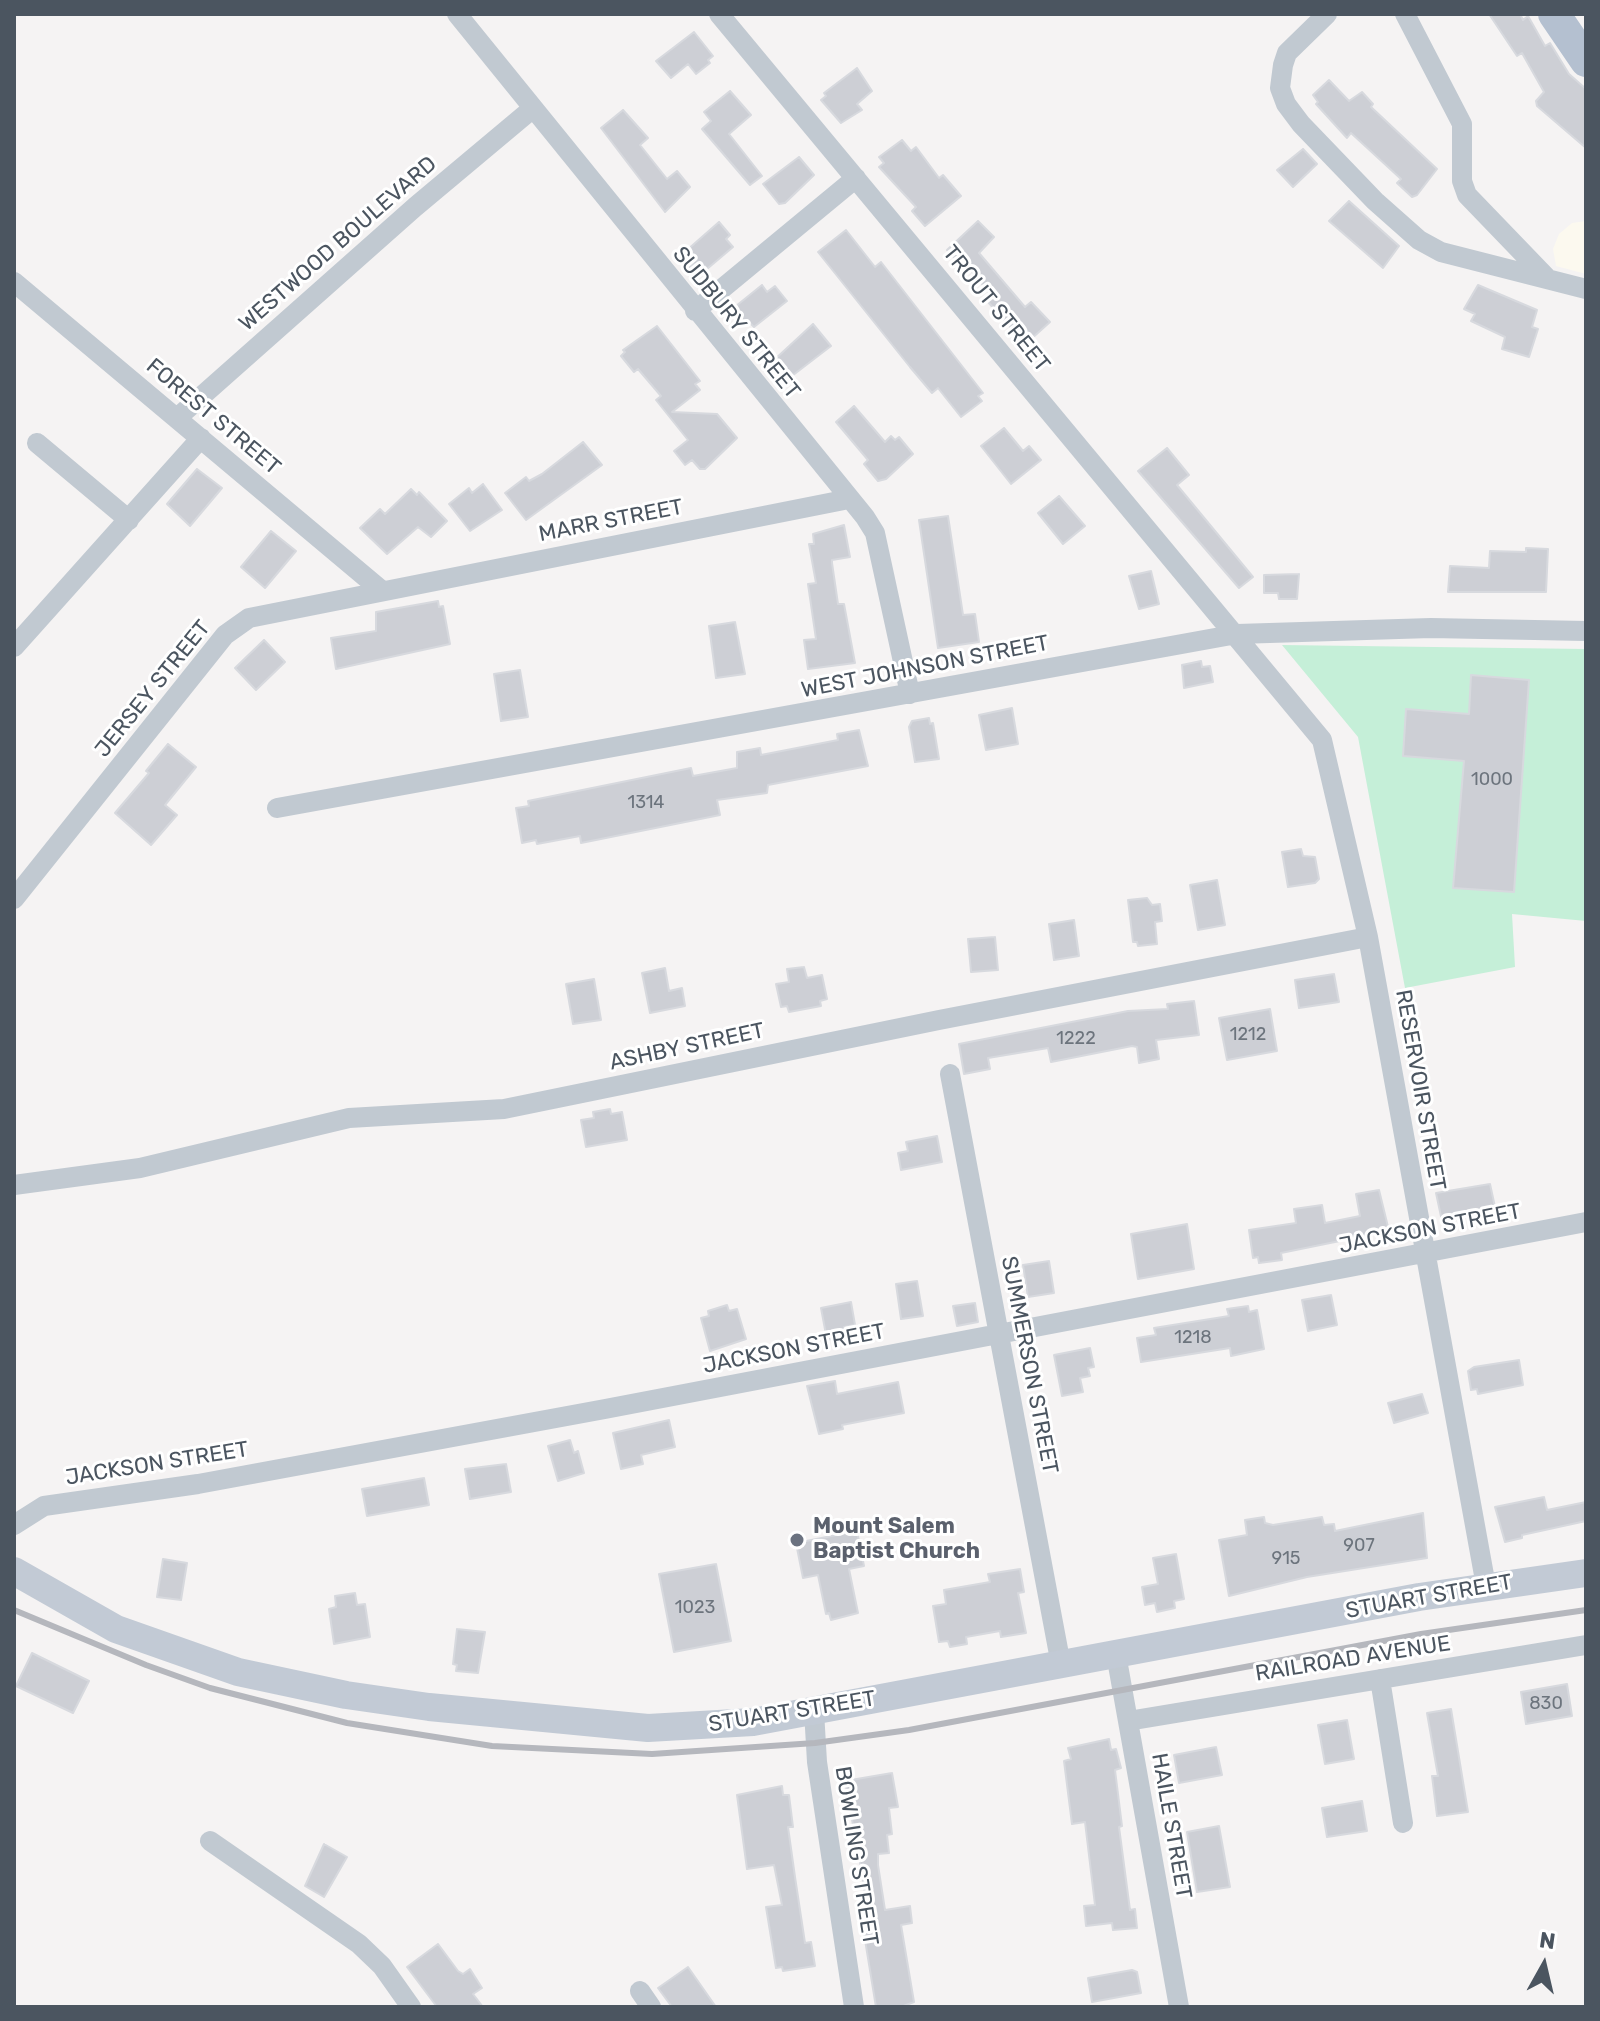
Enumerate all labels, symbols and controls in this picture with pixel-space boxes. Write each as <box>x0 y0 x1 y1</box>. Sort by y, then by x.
street label: WESTWOOD BOULEVARD <box>234 151 442 337</box>
street label: TROUT STREET <box>937 240 1055 378</box>
street label: SUDBURY STREET <box>667 242 805 404</box>
street label: FOREST STREET <box>141 353 285 481</box>
street label: MARR STREET <box>537 494 685 548</box>
street label: JERSEY STREET <box>90 615 216 763</box>
street label: WEST JOHNSON STREET <box>799 630 1051 704</box>
house number: 1000 <box>1471 769 1513 791</box>
house number: 1314 <box>627 792 665 814</box>
street label: RESERVOIR STREET <box>1389 988 1451 1192</box>
street label: ASHBY STREET <box>607 1018 767 1076</box>
house number: 1212 <box>1230 1024 1266 1046</box>
house number: 1222 <box>1056 1028 1096 1050</box>
street label: JACKSON STREET <box>1337 1198 1523 1260</box>
street label: SUMMERSON STREET <box>995 1254 1063 1476</box>
street label: JACKSON STREET <box>701 1318 887 1380</box>
house number: 1218 <box>1174 1327 1212 1349</box>
street label: JACKSON STREET <box>64 1436 250 1492</box>
place label: Mount Salem Baptist Church <box>813 1514 980 1566</box>
marker: Mount Salem Baptist Church <box>788 1531 806 1549</box>
house number: 907 <box>1343 1535 1375 1557</box>
house number: 915 <box>1271 1548 1301 1570</box>
street label: STUART STREET <box>1344 1569 1514 1625</box>
house number: 1023 <box>675 1597 715 1619</box>
street label: RAILROAD AVENUE <box>1254 1631 1452 1687</box>
street label: STUART STREET <box>707 1686 877 1738</box>
house number: 830 <box>1529 1693 1563 1715</box>
street label: HAILE STREET <box>1145 1751 1197 1901</box>
street label: BOWLING STREET <box>829 1764 883 1948</box>
north arrow <box>1504 1925 1584 2005</box>
text: N <box>1538 1926 1557 1955</box>

